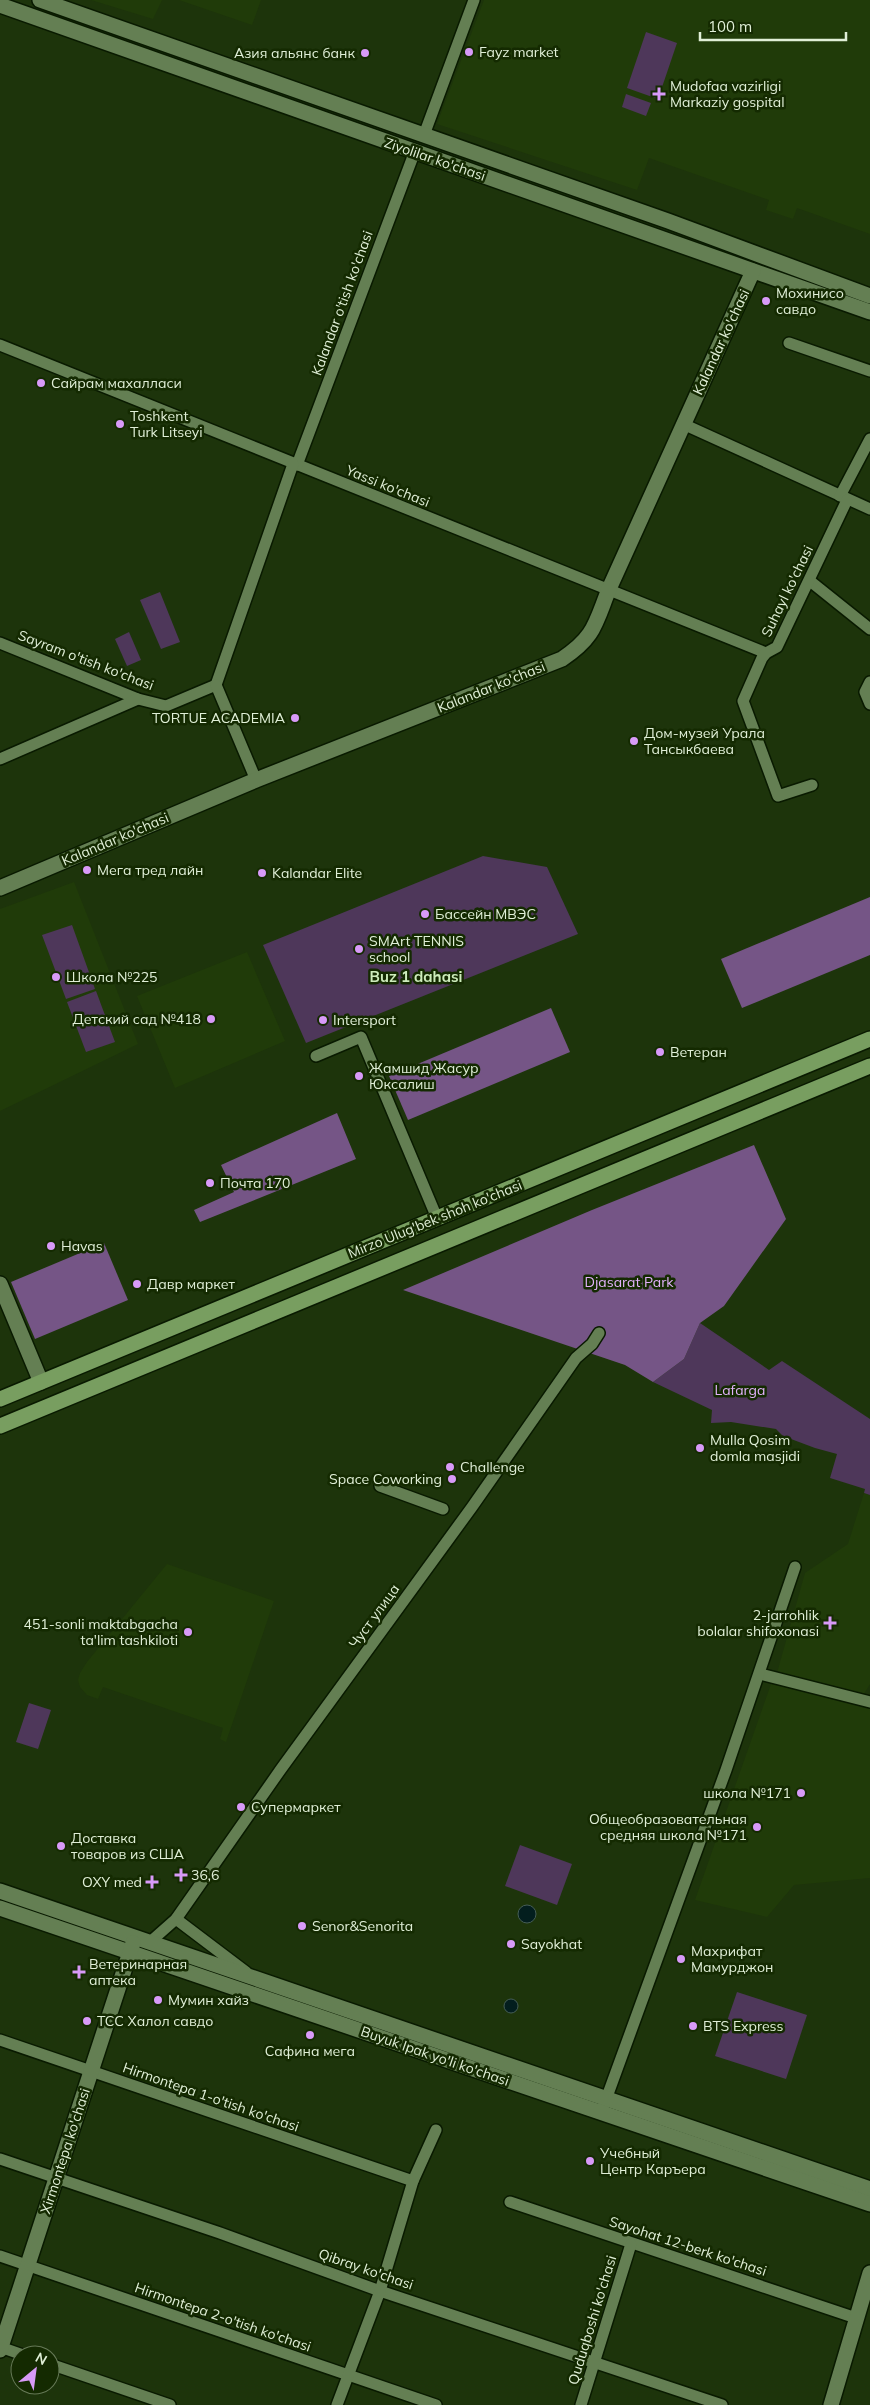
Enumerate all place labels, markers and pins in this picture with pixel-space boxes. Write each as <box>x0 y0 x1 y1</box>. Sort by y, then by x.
place label: Fayz market <box>479 43 559 61</box>
place label: Азия альянс банк <box>234 44 355 62</box>
marker: Fayz market <box>463 46 475 58</box>
marker: Азия альянс банк <box>359 47 371 59</box>
place label: Mudofaa vazirligi Markaziy gospital <box>670 77 784 111</box>
marker: Mudofaa vazirligi Markaziy gospital <box>652 87 666 101</box>
place label: Мохинисо савдо <box>776 284 844 318</box>
marker: Мохинисо савдо <box>760 295 772 307</box>
place label: Сайрам махалласи <box>51 374 182 392</box>
marker: Сайрам махалласи <box>35 377 47 389</box>
place label: Toshkent Turk Litseyi <box>130 407 203 441</box>
marker: Toshkent Turk Litseyi <box>114 418 126 430</box>
place label: TORTUE ACADEMIA <box>152 709 286 727</box>
marker: TORTUE ACADEMIA <box>289 712 301 724</box>
place label: Дом-музей Урала Тансыкбаева <box>644 724 765 758</box>
marker: Дом-музей Урала Тансыкбаева <box>628 735 640 747</box>
place label: Мега тред лайн <box>97 861 203 879</box>
marker: Мега тред лайн <box>81 864 93 876</box>
place label: Kalandar Elite <box>272 864 362 882</box>
marker: Kalandar Elite <box>256 867 268 879</box>
place label: Бассейн МВЭС <box>435 905 536 923</box>
marker: Бассейн МВЭС <box>419 908 431 920</box>
place label: SMArt TENNIS school <box>369 932 464 966</box>
marker: SMArt TENNIS school <box>353 943 365 955</box>
place label: Школа №225 <box>66 968 158 986</box>
marker: Школа №225 <box>50 971 62 983</box>
place label: Детский сад №418 <box>73 1010 201 1028</box>
place label: Intersport <box>333 1011 396 1029</box>
marker: Детский сад №418 <box>205 1013 217 1025</box>
marker: Intersport <box>317 1014 329 1026</box>
place label: Ветеран <box>670 1043 727 1061</box>
marker: Ветеран <box>654 1046 666 1058</box>
place label: Жамшид Жасур Юксалиш <box>369 1059 479 1093</box>
marker: Жамшид Жасур Юксалиш <box>353 1070 365 1082</box>
place label: Почта 170 <box>220 1174 291 1192</box>
marker: Почта 170 <box>204 1177 216 1189</box>
place label: Havas <box>61 1237 103 1255</box>
marker: Havas <box>45 1240 57 1252</box>
place label: Давр маркет <box>147 1275 236 1293</box>
marker: Давр маркет <box>131 1278 143 1290</box>
place label: Mulla Qosim domla masjidi <box>710 1431 800 1465</box>
marker: Mulla Qosim domla masjidi <box>694 1442 706 1454</box>
place label: Challenge <box>460 1458 525 1476</box>
marker: Challenge <box>444 1461 456 1473</box>
place label: Space Coworking <box>329 1470 442 1488</box>
marker: Space Coworking <box>446 1473 458 1485</box>
place label: 2-jarrohlik bolalar shifoxonasi <box>697 1606 820 1640</box>
place label: 451-sonli maktabgacha ta'lim tashkiloti <box>24 1615 178 1649</box>
marker: 2-jarrohlik bolalar shifoxonasi <box>823 1616 837 1630</box>
marker: 451-sonli maktabgacha ta'lim tashkiloti <box>182 1626 194 1638</box>
place label: школа №171 <box>703 1784 791 1802</box>
marker: школа №171 <box>795 1787 807 1799</box>
place label: Супермаркет <box>251 1798 341 1816</box>
marker: Супермаркет <box>235 1801 247 1813</box>
place label: Общеобразовательная средняя школа №171 <box>589 1810 747 1844</box>
marker: Общеобразовательная средняя школа №171 <box>751 1821 763 1833</box>
place label: Доставка товаров из США <box>71 1829 185 1863</box>
marker: Доставка товаров из США <box>55 1840 67 1852</box>
place label: 36,6 <box>191 1866 219 1884</box>
marker: 36,6 <box>175 1869 187 1881</box>
place label: OXY med <box>82 1873 142 1891</box>
marker: OXY med <box>146 1876 158 1888</box>
place label: Senor&Senorita <box>312 1917 413 1935</box>
marker: Senor&Senorita <box>296 1920 308 1932</box>
place label: Sayokhat <box>521 1935 582 1953</box>
marker: Sayokhat <box>505 1938 517 1950</box>
place label: Махрифат Мамурджон <box>691 1942 773 1976</box>
marker: Махрифат Мамурджон <box>675 1953 687 1965</box>
place label: Ветеринарная аптека <box>89 1955 187 1989</box>
marker: Ветеринарная аптека <box>73 1966 85 1978</box>
place label: Мумин хайз <box>168 1991 249 2009</box>
marker: Мумин хайз <box>152 1994 164 2006</box>
place label: ТСС Халол савдо <box>97 2012 213 2030</box>
marker: ТСС Халол савдо <box>81 2015 93 2027</box>
place label: BTS Express <box>703 2017 784 2035</box>
marker: BTS Express <box>687 2020 699 2032</box>
marker: Сафина мега <box>304 2029 316 2041</box>
place label: Сафина мега <box>265 2042 355 2060</box>
place label: Учебный Центр Каръера <box>599 2144 706 2178</box>
marker: Учебный Центр Каръера <box>584 2155 596 2167</box>

